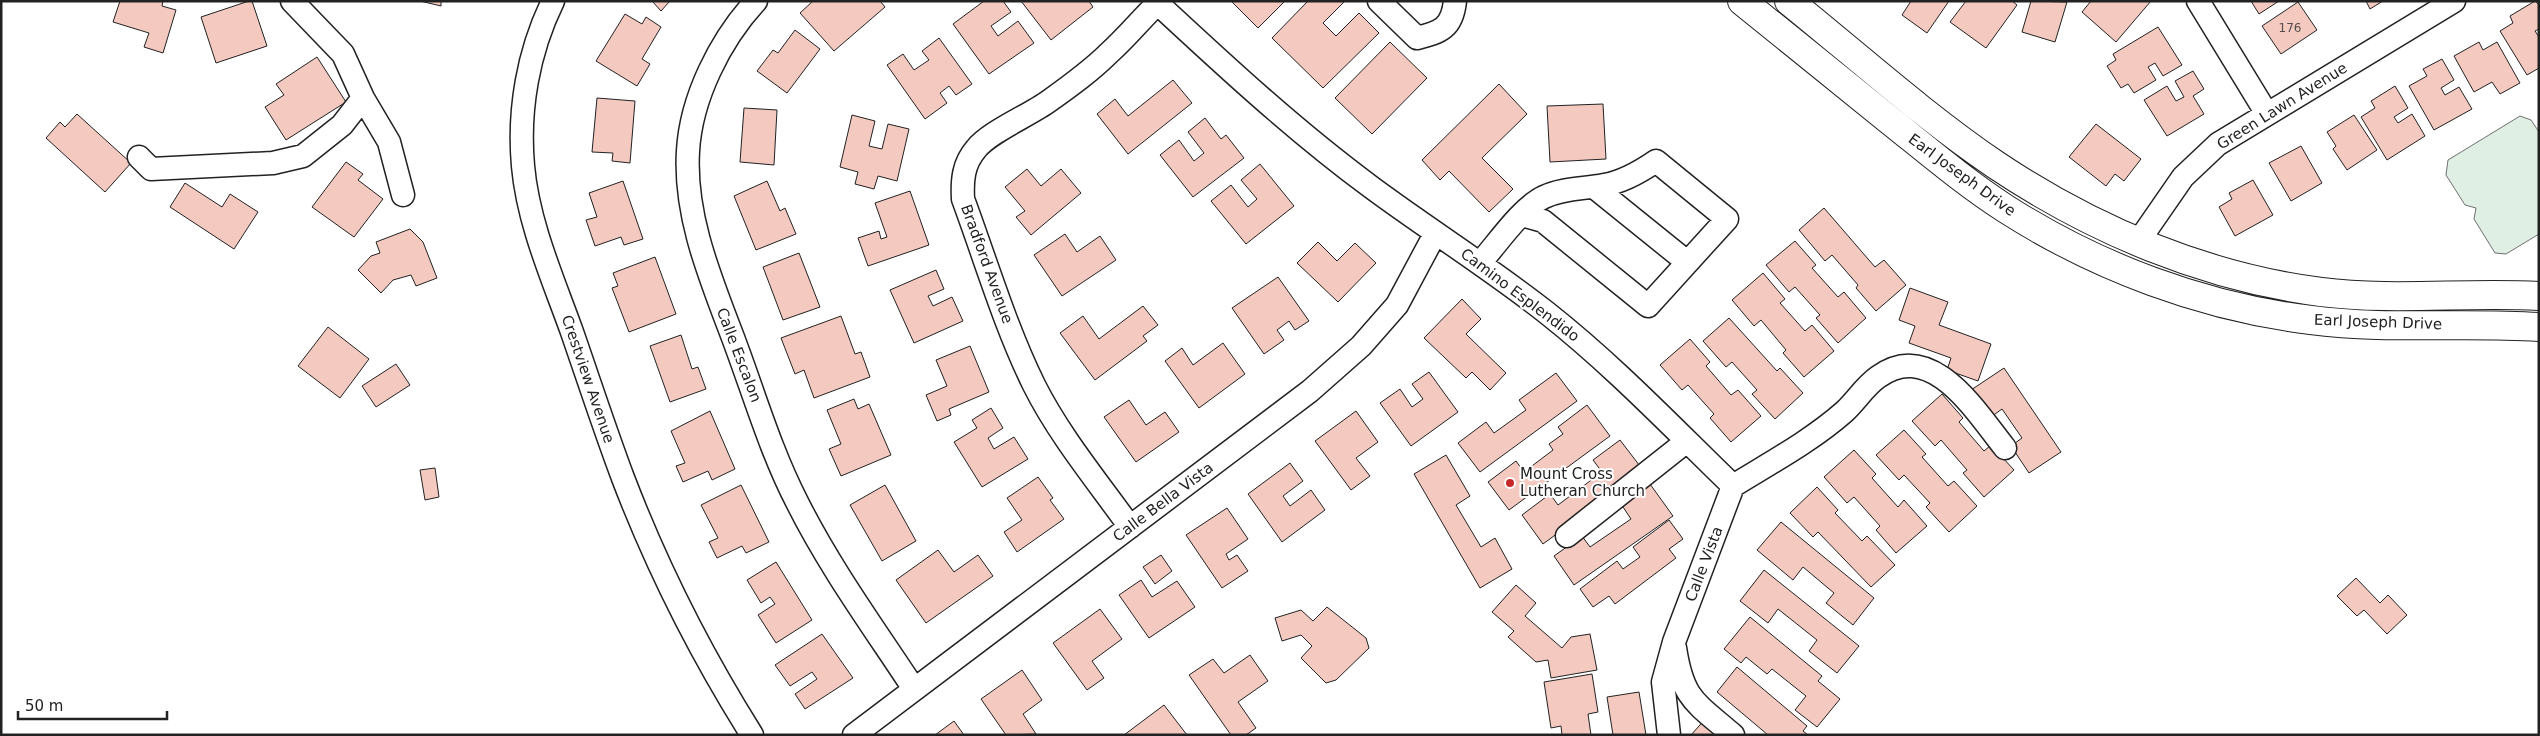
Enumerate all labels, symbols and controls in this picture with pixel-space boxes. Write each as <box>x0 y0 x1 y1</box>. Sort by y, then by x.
house number: 176 <box>2279 21 2301 35</box>
street label: Green Lawn Avenue <box>2214 59 2350 153</box>
street label: Earl Joseph Drive <box>1905 130 2019 220</box>
street label: Bradford Avenue <box>957 202 1017 326</box>
street label: Camino Esplendido <box>1457 244 1583 346</box>
street label: Calle Escalon <box>713 305 765 405</box>
street label: Earl Joseph Drive <box>2314 311 2442 333</box>
street label: Crestview Avenue <box>558 313 618 445</box>
street label: Calle Bella Vista <box>1109 458 1217 546</box>
place label: Mount Cross Lutheran Church <box>1520 465 1645 500</box>
marker: Mount Cross Lutheran Church <box>1504 477 1516 489</box>
street label: Calle Vista <box>1681 524 1727 604</box>
scale bar <box>18 688 166 720</box>
text: 50 m <box>25 697 63 715</box>

